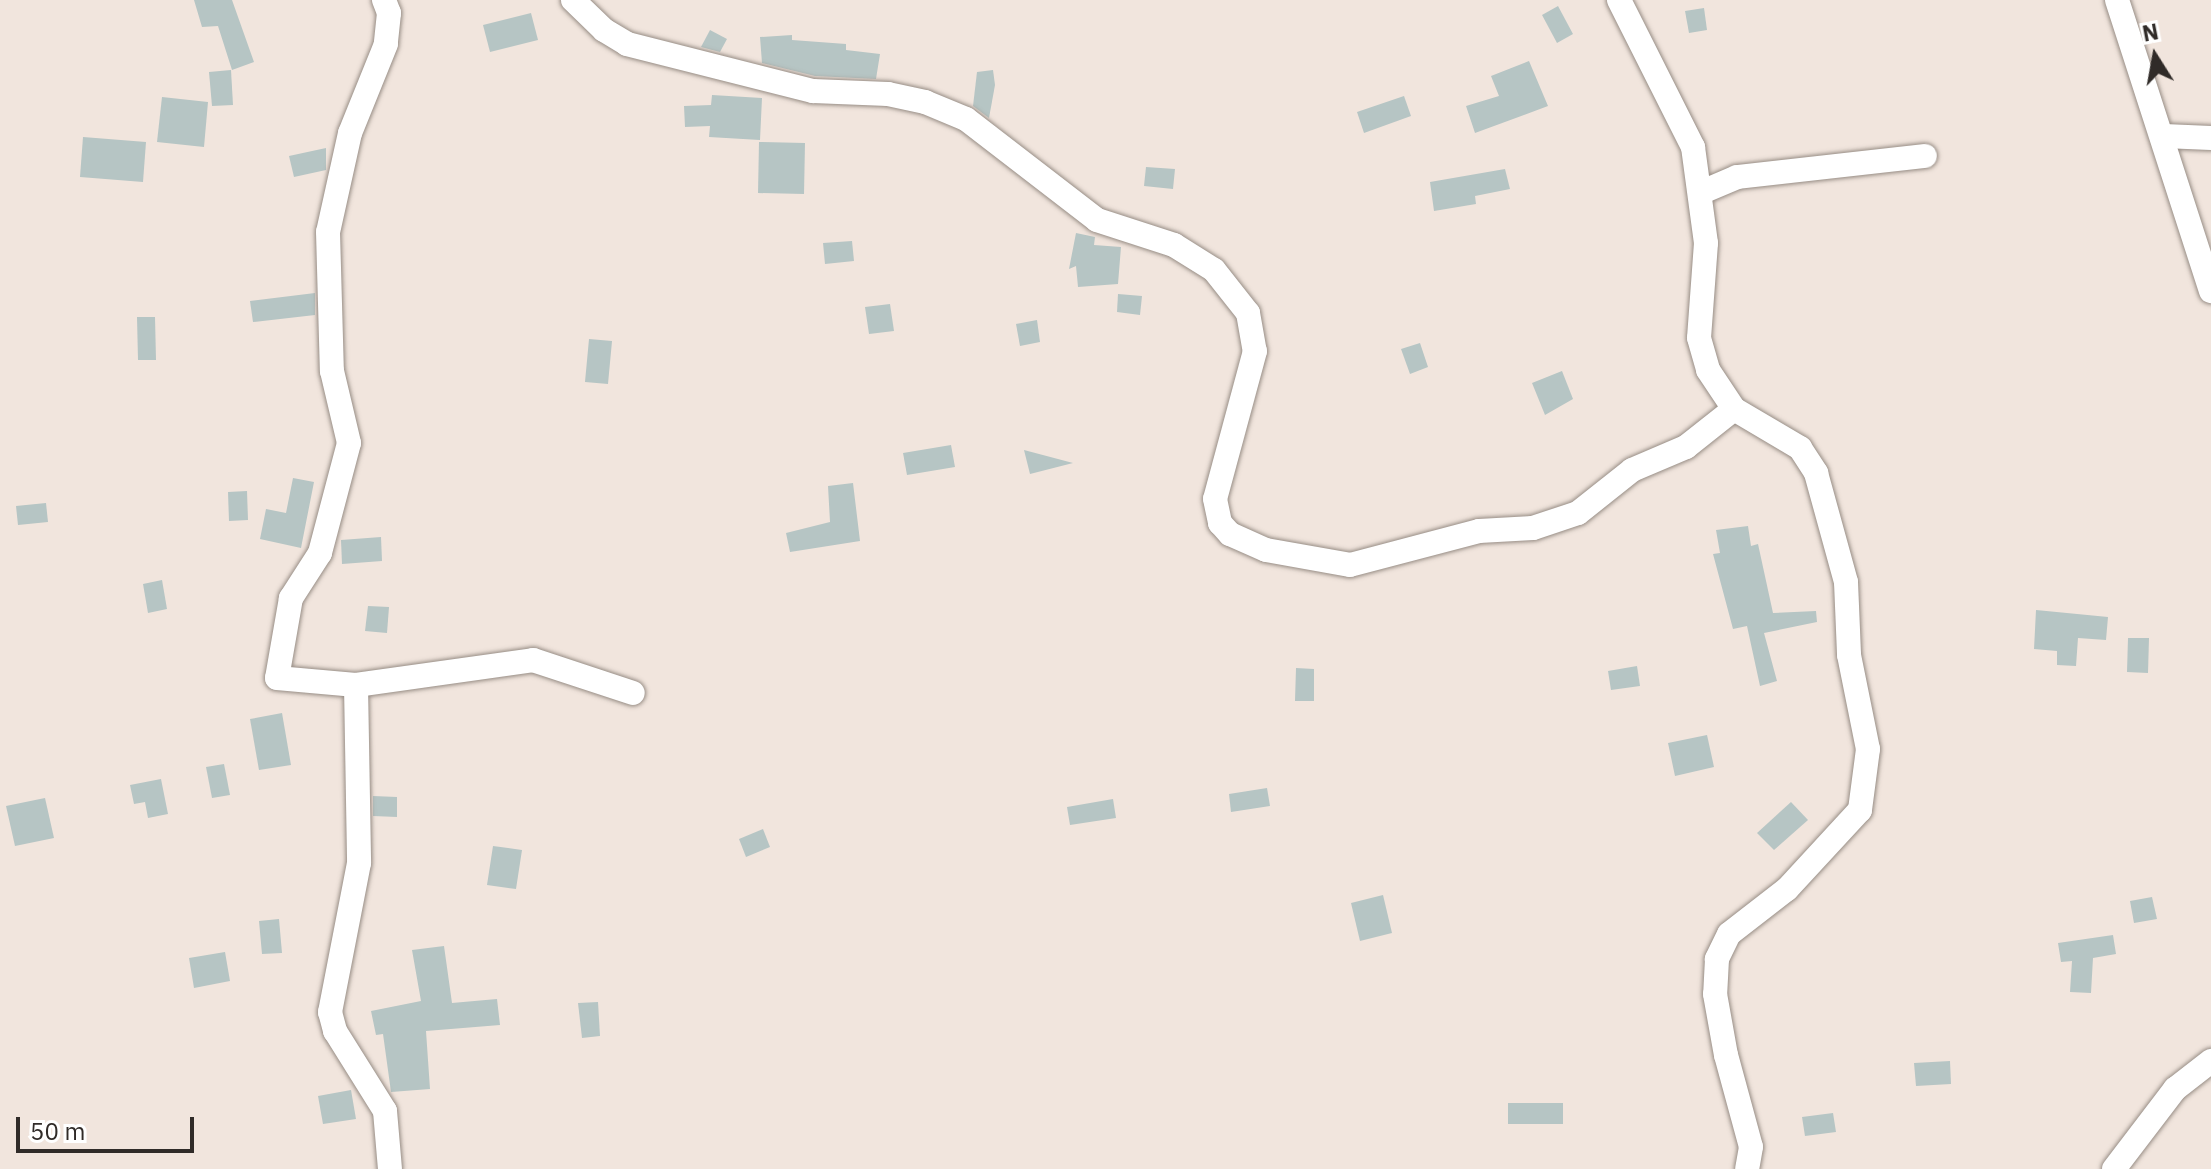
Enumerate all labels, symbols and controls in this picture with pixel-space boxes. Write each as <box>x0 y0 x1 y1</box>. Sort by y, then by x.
north arrow <box>2115 16 2195 96</box>
text: N <box>2140 16 2161 48</box>
scale bar <box>20 1101 198 1151</box>
text: 50 m <box>30 1115 85 1147</box>

